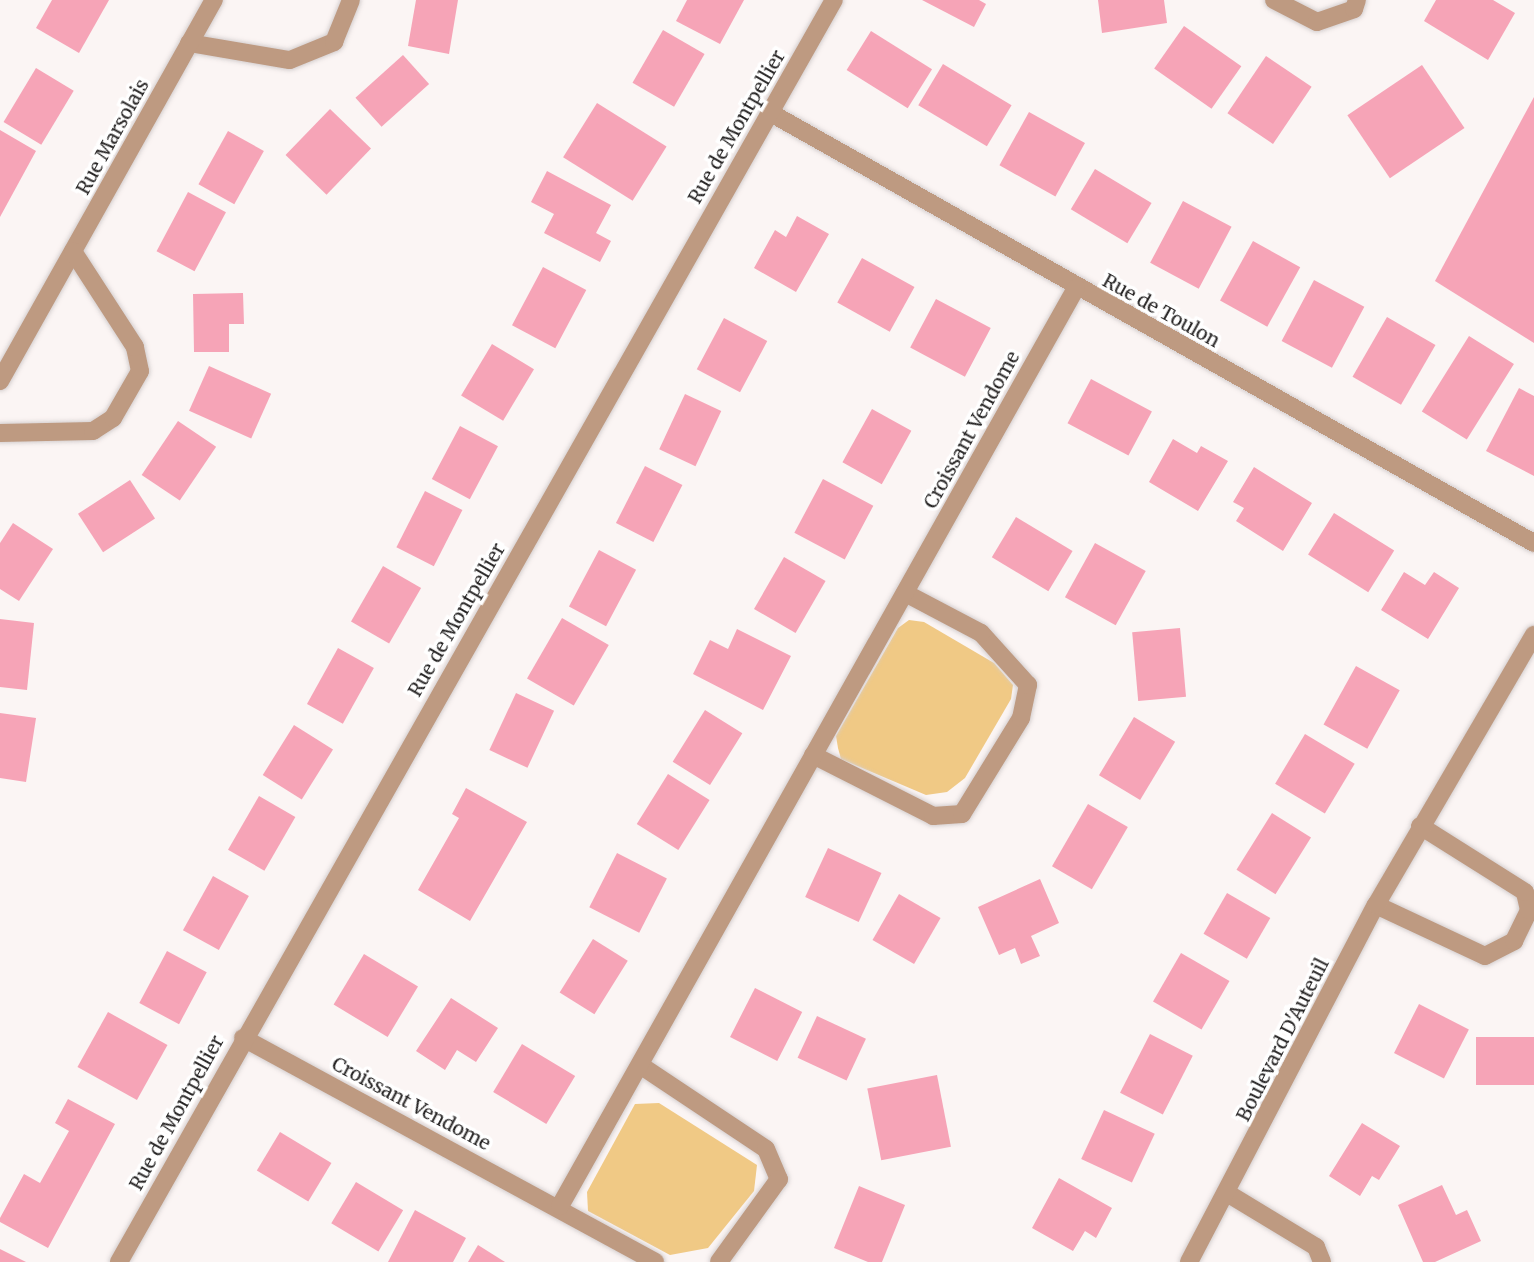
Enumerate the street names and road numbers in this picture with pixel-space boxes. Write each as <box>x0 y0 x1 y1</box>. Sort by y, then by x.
street label: Rue de Montpellier <box>684 46 790 208</box>
street label: Rue Marsolais <box>72 75 154 199</box>
street label: Rue de Toulon <box>1099 269 1223 353</box>
street label: Croissant Vendome <box>919 347 1025 513</box>
street label: Rue de Montpellier <box>404 539 510 701</box>
street label: Boulevard D'Auteuil <box>1232 955 1334 1125</box>
street label: Rue de Montpellier <box>125 1032 229 1194</box>
street label: Croissant Vendome <box>328 1053 494 1155</box>

